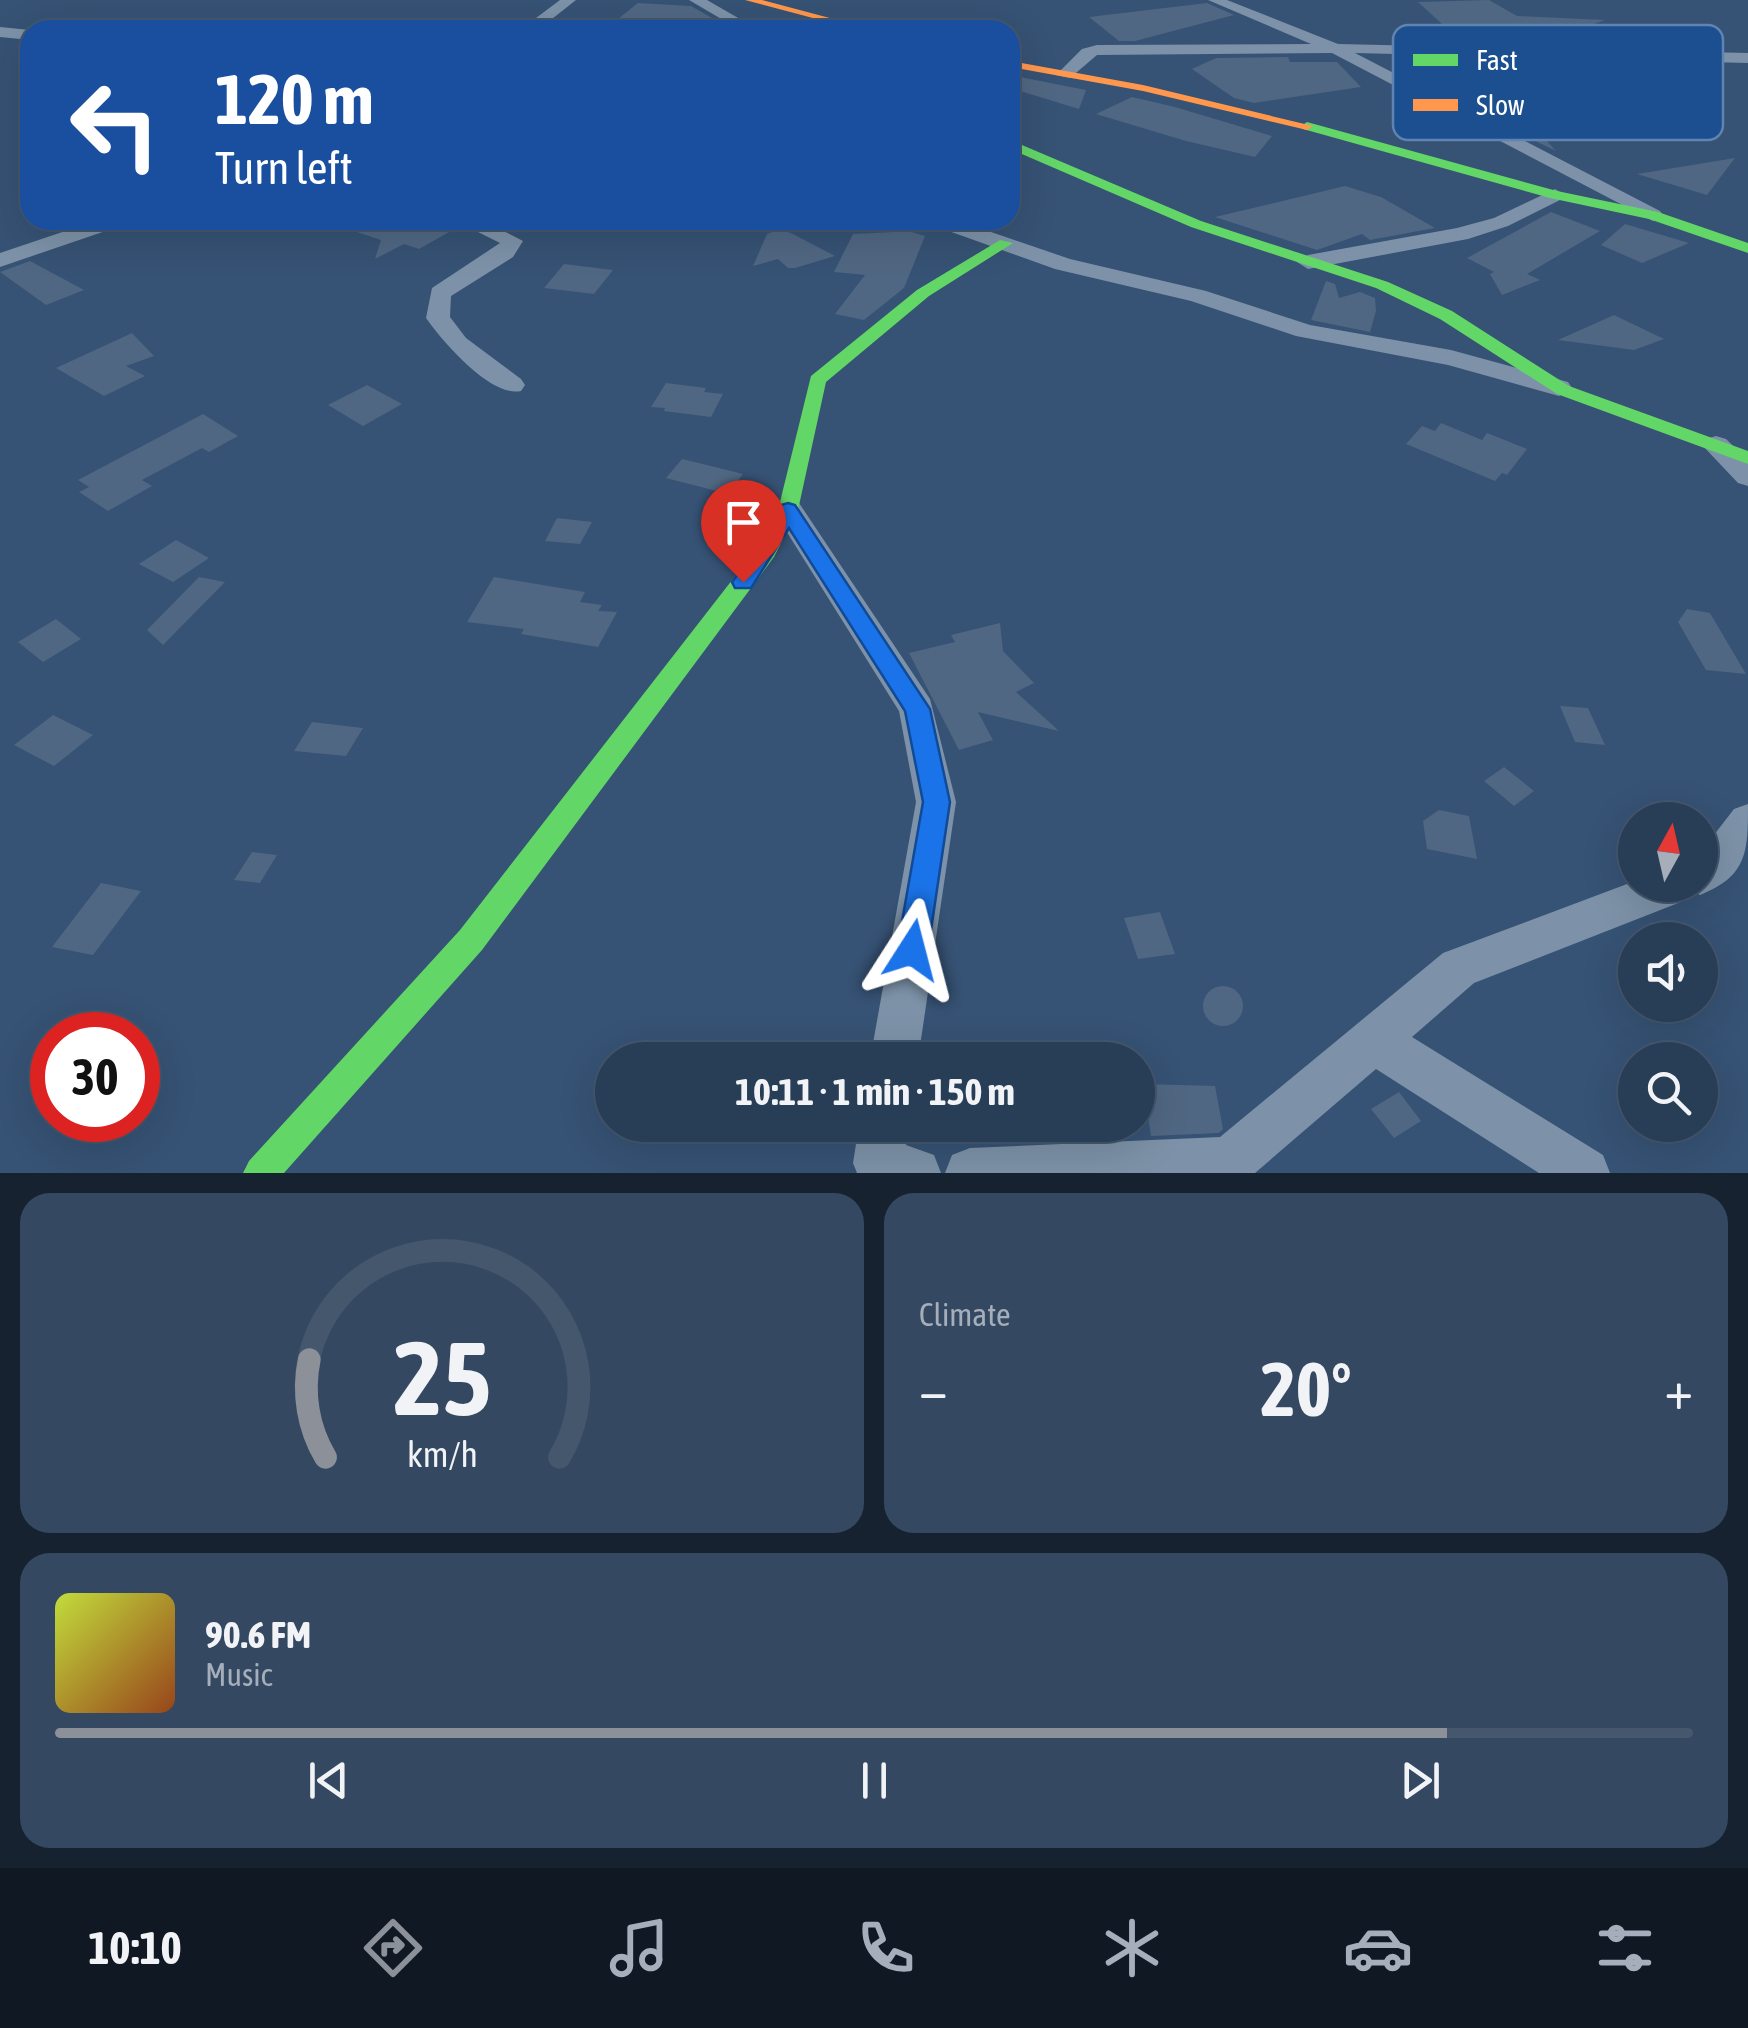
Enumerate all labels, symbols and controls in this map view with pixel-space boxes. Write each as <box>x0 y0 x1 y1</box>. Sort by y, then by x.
legend <box>1393 25 1723 140</box>
text: Fast <box>1476 44 1518 76</box>
text: 120 m <box>215 59 374 139</box>
icon: left <box>50 60 180 190</box>
text: Slow <box>1476 89 1525 121</box>
text: Turn left <box>215 142 353 194</box>
pin <box>701 480 786 583</box>
icon: arrive <box>716 495 771 550</box>
north arrow <box>1618 802 1718 902</box>
map controls <box>1618 802 1718 1142</box>
position arrow <box>860 898 964 1002</box>
button: sound <box>1618 922 1718 1022</box>
speed limit sign: 30 <box>30 1012 160 1142</box>
button: search <box>1618 1042 1718 1142</box>
text: 10:11 · 1 min · 150 m <box>735 1070 1015 1113</box>
text: Climate <box>919 1296 1011 1333</box>
text: 25 <box>393 1318 491 1437</box>
text: 20° <box>1260 1346 1352 1432</box>
text: − <box>919 1358 948 1421</box>
text: + <box>1664 1358 1693 1421</box>
text: km/h <box>407 1434 477 1475</box>
text: 90.6 FM <box>205 1613 311 1656</box>
text: Music <box>205 1656 272 1693</box>
icon: previous <box>301 1753 356 1808</box>
icon: pause <box>847 1753 902 1808</box>
icon: next <box>1393 1753 1448 1808</box>
icon: directions <box>358 1913 428 1983</box>
icon: music <box>604 1913 674 1983</box>
icon: phone <box>851 1913 921 1983</box>
icon: climate <box>1097 1913 1167 1983</box>
icon: car <box>1343 1913 1413 1983</box>
icon: filters <box>1590 1913 1660 1983</box>
text: 10:10 <box>88 1922 182 1974</box>

